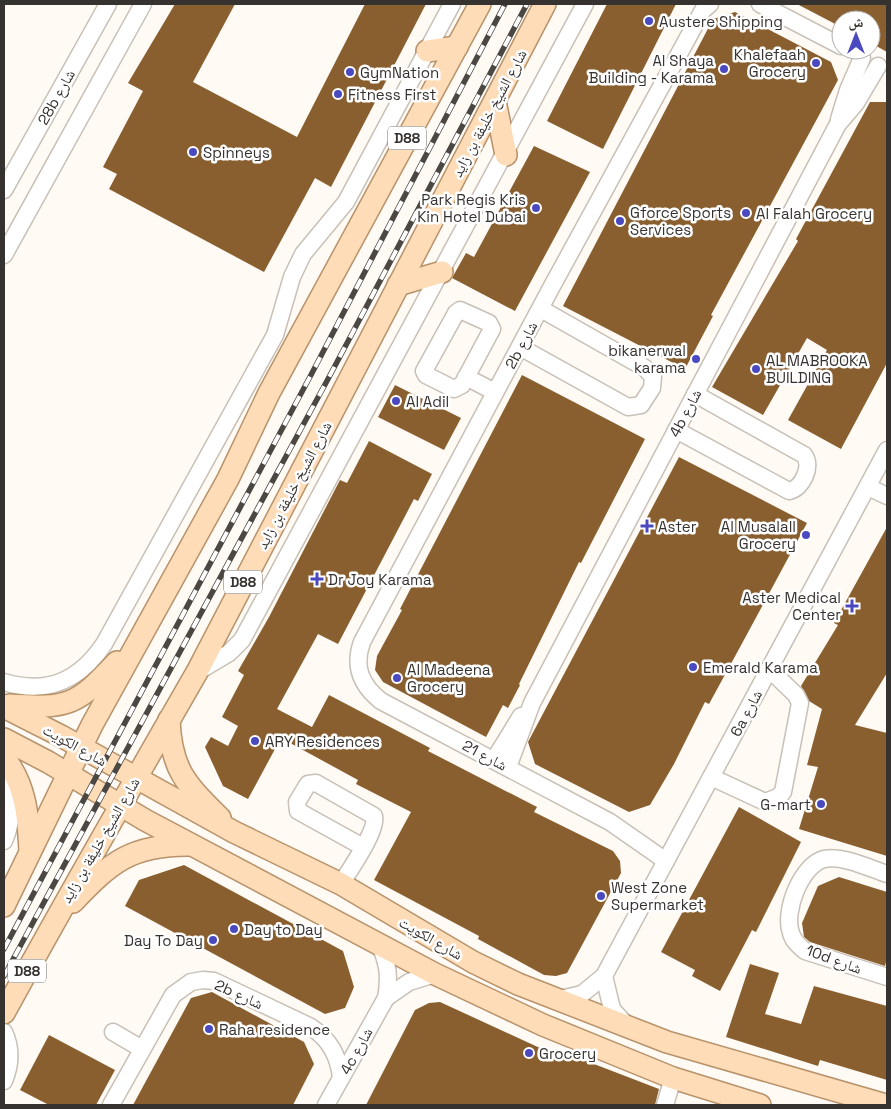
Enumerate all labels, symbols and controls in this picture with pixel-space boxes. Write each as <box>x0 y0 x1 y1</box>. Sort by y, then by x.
north arrow <box>831 10 881 60</box>
place label: Austere Shipping <box>659 12 783 31</box>
text: ش <box>849 13 864 31</box>
marker: Austere Shipping <box>643 15 655 27</box>
place label: Khalefaah Grocery <box>734 45 806 81</box>
street label: شارع الشيخ خليفة بن زايد <box>447 46 532 181</box>
place label: Al Shaya Building - Karama <box>588 51 714 87</box>
marker: Khalefaah Grocery <box>810 57 822 69</box>
place label: GymNation <box>360 63 439 82</box>
marker: Al Shaya Building - Karama <box>718 63 730 75</box>
street label: 28b شارع <box>33 66 80 129</box>
marker: GymNation <box>344 66 356 78</box>
place label: Fitness First <box>348 85 436 104</box>
marker: Fitness First <box>332 88 344 100</box>
road number: D88 <box>388 126 426 150</box>
place label: Spinneys <box>203 143 270 162</box>
marker: Spinneys <box>187 146 199 158</box>
place label: Park Regis Kris Kin Hotel Dubai <box>417 190 526 226</box>
marker: Park Regis Kris Kin Hotel Dubai <box>530 202 542 214</box>
place label: Gforce Sports Services <box>630 203 731 239</box>
place label: Al Falah Grocery <box>756 204 872 223</box>
marker: Al Falah Grocery <box>740 207 752 219</box>
marker: Gforce Sports Services <box>614 215 626 227</box>
street label: 2b شارع <box>501 318 542 372</box>
place label: bikanerwal karama <box>608 341 686 377</box>
place label: AL MABROOKA BUILDING <box>766 351 868 387</box>
marker: bikanerwal karama <box>690 353 702 365</box>
marker: AL MABROOKA BUILDING <box>750 363 762 375</box>
street label: 4b شارع <box>665 386 706 441</box>
place label: Al Adil <box>406 392 449 411</box>
marker: Al Adil <box>390 395 402 407</box>
street label: شارع الشيخ خليفة بن زايد <box>252 418 337 553</box>
place label: Aster <box>658 517 697 536</box>
place label: Al Musalall Grocery <box>721 517 796 553</box>
marker: Aster <box>640 519 654 533</box>
marker: Al Musalall Grocery <box>800 529 812 541</box>
road number: D88 <box>224 570 262 594</box>
place label: Dr Joy Karama <box>328 570 432 589</box>
marker: Dr Joy Karama <box>310 572 324 586</box>
place label: Aster Medical Center <box>742 588 841 624</box>
marker: Aster Medical Center <box>845 599 859 613</box>
place label: Emerald Karama <box>703 658 818 677</box>
place label: Al Madeena Grocery <box>407 660 491 696</box>
marker: Emerald Karama <box>687 661 699 673</box>
marker: Al Madeena Grocery <box>391 672 403 684</box>
street label: 6a شارع <box>726 686 767 740</box>
street label: شارع الكويت <box>39 720 111 771</box>
place label: ARY Residences <box>265 732 380 751</box>
marker: ARY Residences <box>249 735 261 747</box>
street label: شارع 21 <box>459 735 511 776</box>
street label: شارع الشيخ خليفة بن زايد <box>56 774 145 907</box>
place label: G-mart <box>760 795 811 814</box>
marker: G-mart <box>815 798 827 810</box>
place label: West Zone Supermarket <box>611 878 704 914</box>
marker: West Zone Supermarket <box>595 890 607 902</box>
street label: شارع الكويت <box>395 912 466 965</box>
place label: Day to Day <box>244 920 323 939</box>
marker: Day to Day <box>228 923 240 935</box>
place label: Day To Day <box>124 931 203 950</box>
marker: Day To Day <box>207 934 219 946</box>
street label: 10d شارع <box>803 940 865 979</box>
road number: D88 <box>8 959 46 982</box>
street label: 2b شارع <box>211 975 266 1014</box>
place label: Raha residence <box>219 1020 330 1039</box>
marker: Raha residence <box>203 1023 215 1035</box>
street label: 4c شارع <box>335 1024 378 1078</box>
place label: Grocery <box>539 1044 596 1063</box>
marker: Grocery <box>523 1047 535 1059</box>

